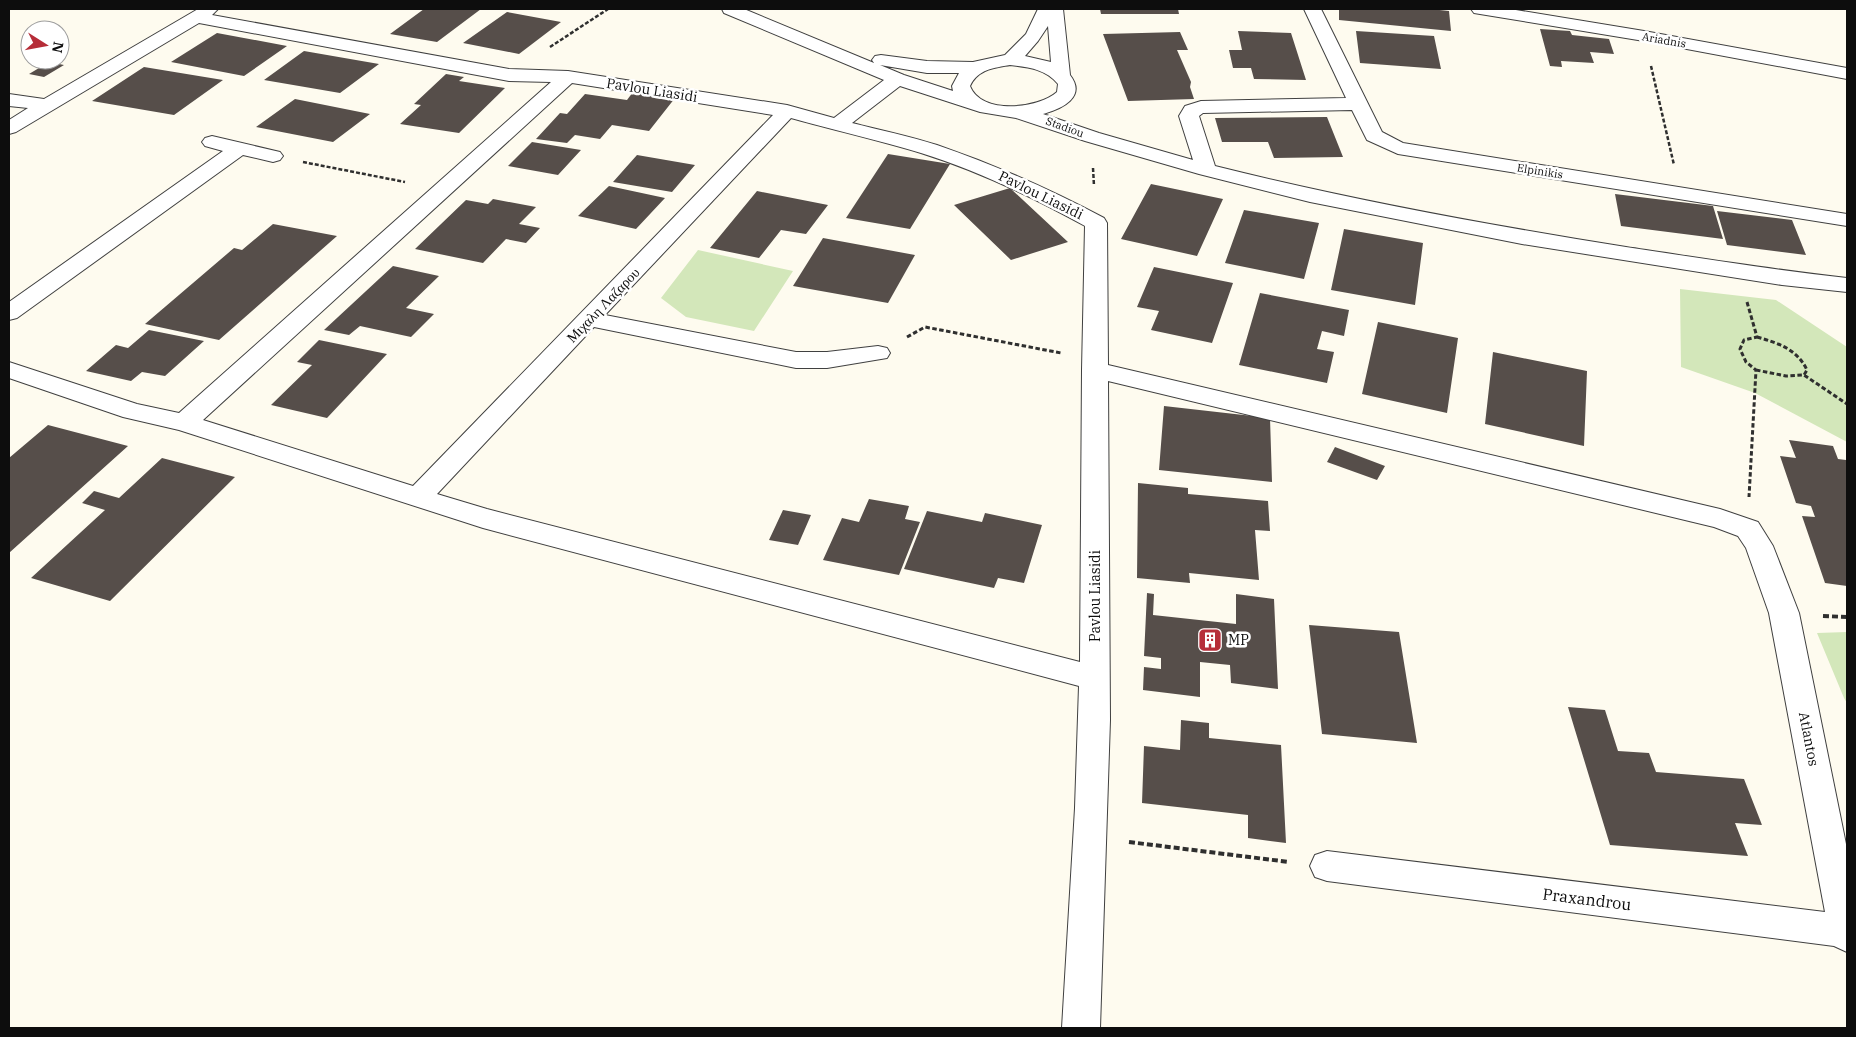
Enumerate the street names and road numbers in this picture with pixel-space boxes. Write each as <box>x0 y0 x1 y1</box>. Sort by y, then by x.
street label: Ariadnis <box>1641 29 1687 51</box>
street label: Pavlou Liasidi <box>605 74 699 106</box>
street label: Stadiou <box>1044 114 1086 140</box>
street label: Elpinikis <box>1516 160 1564 182</box>
street label: Pavlou Liasidi <box>996 167 1086 223</box>
street label: Μιχαλη Λαζαρου <box>563 264 643 346</box>
street label: Pavlou Liasidi <box>1086 550 1104 642</box>
street label: Atlantos <box>1795 710 1823 768</box>
street label: Praxandrou <box>1541 884 1633 914</box>

